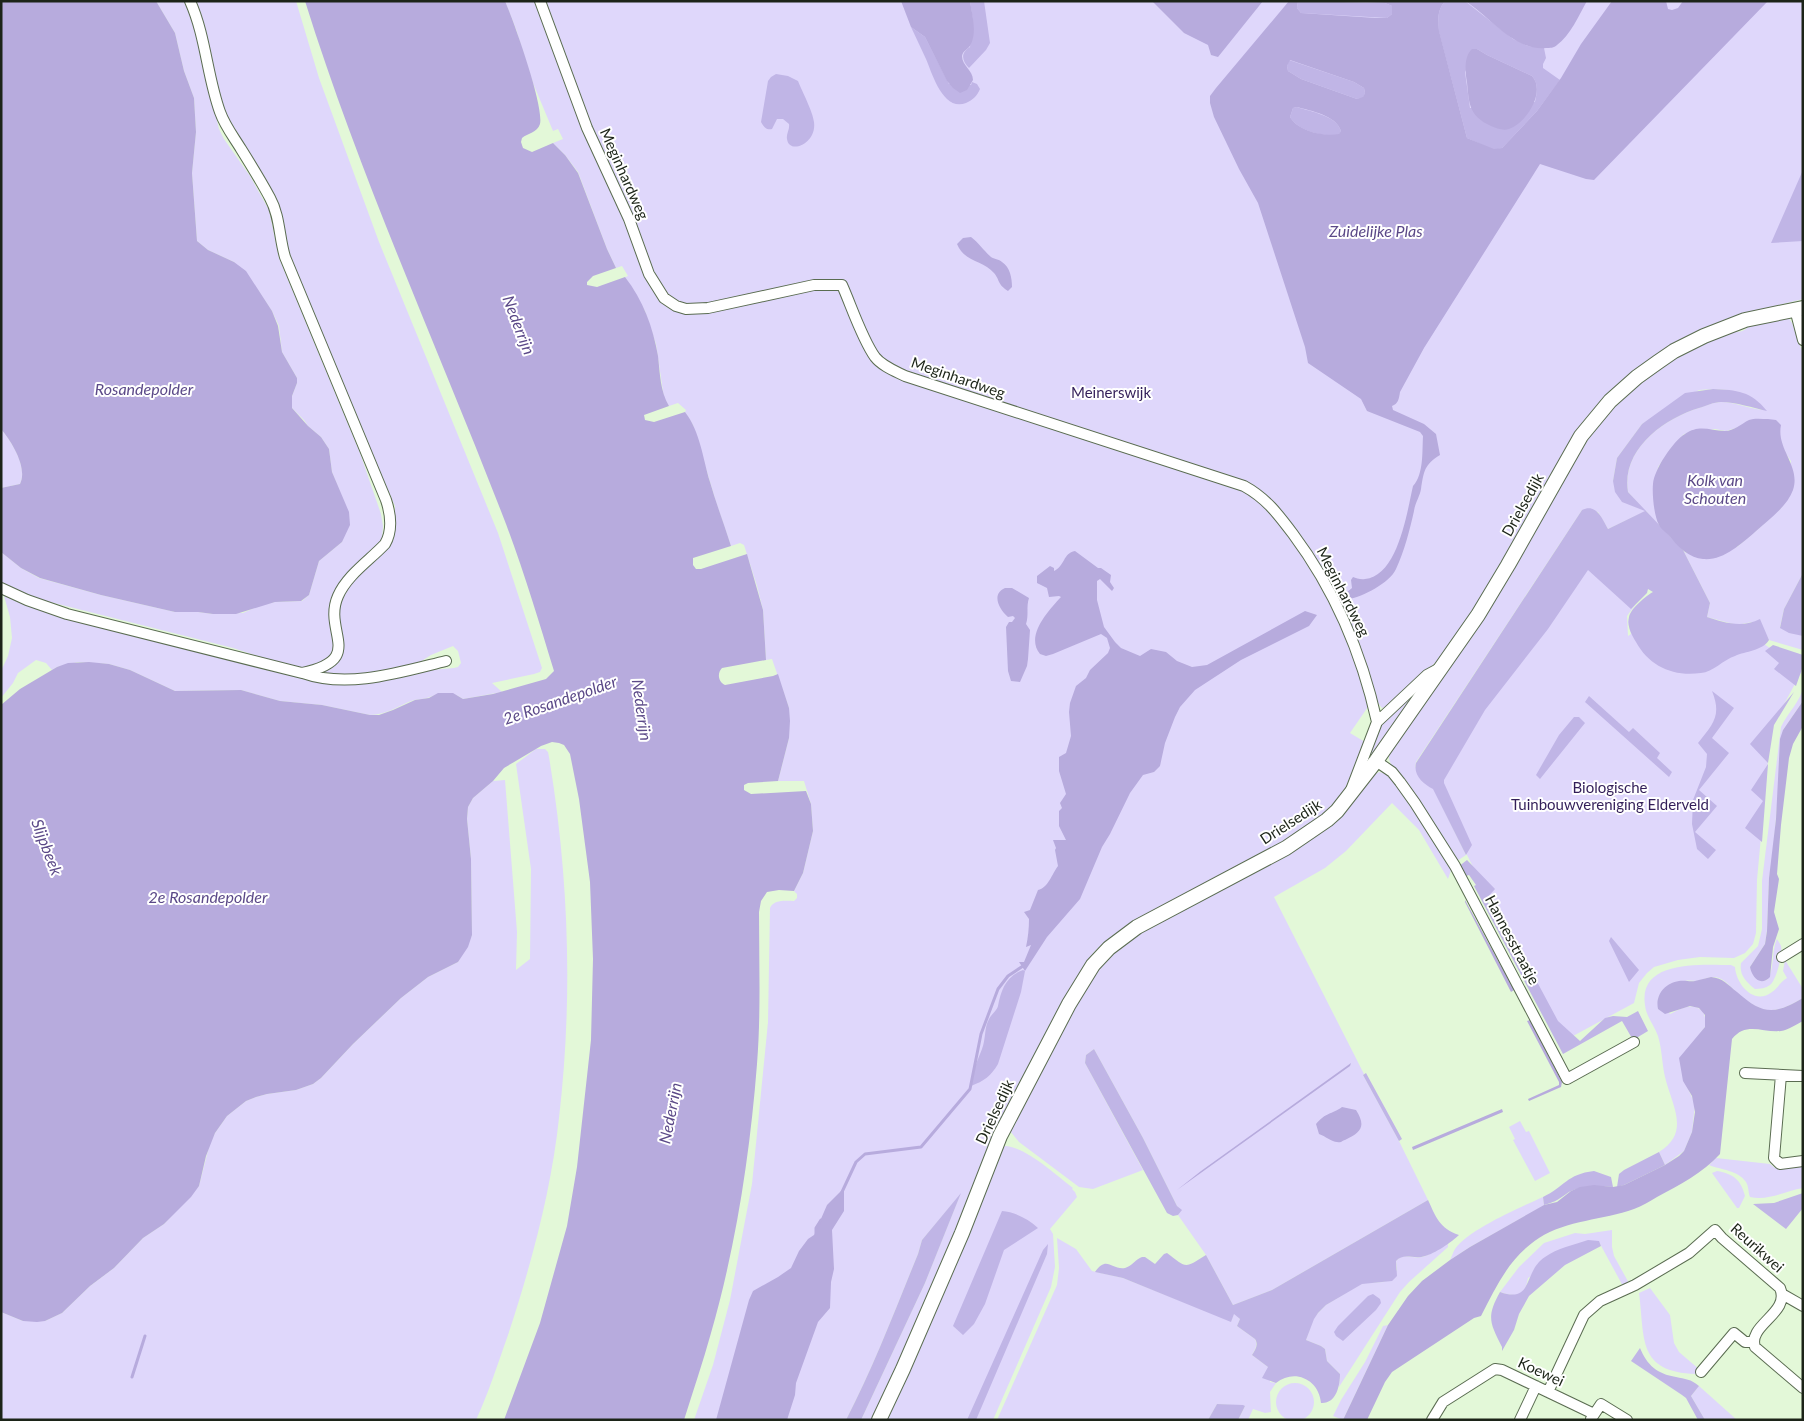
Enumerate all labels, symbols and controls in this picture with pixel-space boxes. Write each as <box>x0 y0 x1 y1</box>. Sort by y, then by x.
street label: Meginhardweg <box>597 125 653 222</box>
water label: Zuidelijke Plas <box>1328 221 1423 240</box>
water label: Nederrijn <box>500 293 539 357</box>
street label: Meginhardweg <box>909 353 1008 402</box>
water label: Rosandepolder <box>95 379 194 398</box>
park label: Meinerswijk <box>1071 383 1151 401</box>
street label: Drielsedijk <box>1497 469 1547 539</box>
water label: Kolk van Schouten <box>1684 470 1746 507</box>
street label: Meginhardweg <box>1314 544 1374 640</box>
water label: 2e Rosandepolder <box>501 671 620 728</box>
water label: Nederrijn <box>629 678 656 742</box>
park label: Biologische Tuinbouwvereniging Elderveld <box>1511 778 1709 813</box>
street label: Drielsedijk <box>1256 795 1325 848</box>
water label: Slijpbeek <box>28 816 67 878</box>
water label: 2e Rosandepolder <box>149 887 268 906</box>
street label: Hannesstraatje <box>1482 892 1544 987</box>
street label: Drielsedijk <box>971 1076 1017 1147</box>
water label: Nederrijn <box>654 1081 685 1145</box>
street label: Reurikwei <box>1727 1219 1788 1276</box>
street label: Koewei <box>1515 1353 1567 1390</box>

